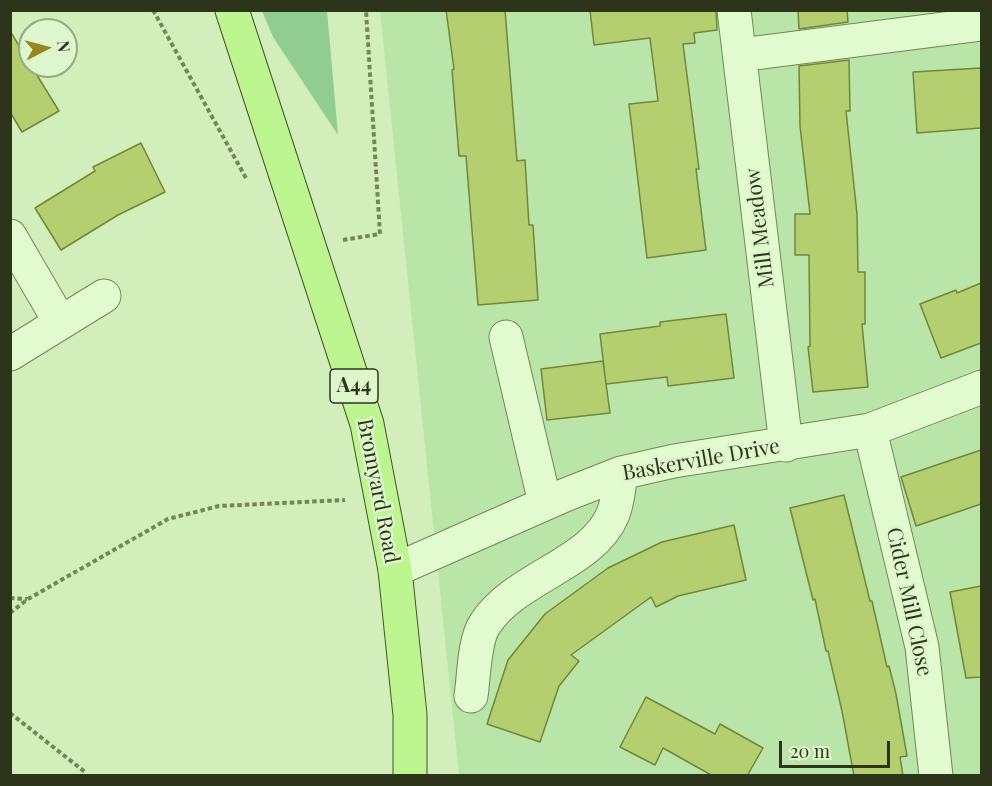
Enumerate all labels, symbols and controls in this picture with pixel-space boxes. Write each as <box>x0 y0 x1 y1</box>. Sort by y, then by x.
north arrow <box>18 18 78 78</box>
text: N <box>53 39 75 53</box>
street label: Mill Meadow <box>740 167 780 289</box>
road number: A44 <box>330 369 378 403</box>
street label: Bromyard Road <box>352 416 404 566</box>
street label: Baskerville Drive <box>620 434 782 486</box>
street label: Cider Mill Close <box>881 525 937 679</box>
scale bar <box>782 729 893 767</box>
text: 20 m <box>790 739 830 763</box>

